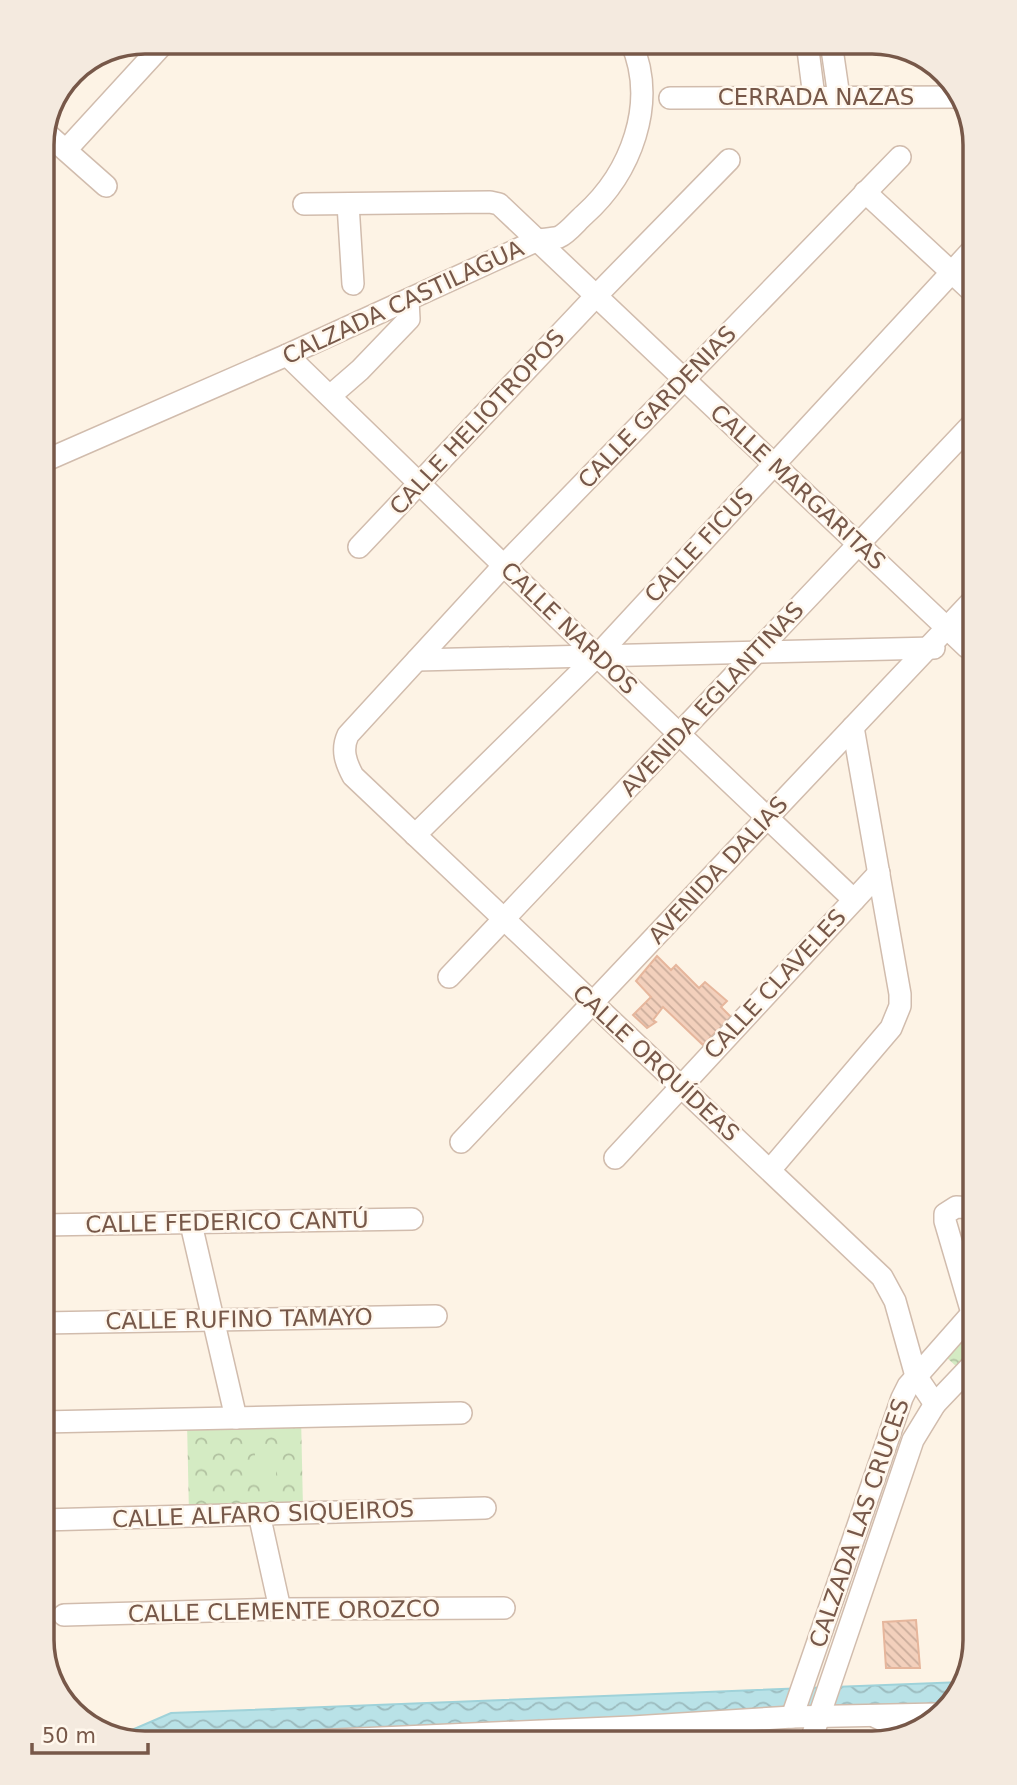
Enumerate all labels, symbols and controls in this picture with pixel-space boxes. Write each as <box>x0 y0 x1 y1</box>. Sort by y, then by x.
street label: CERRADA NAZAS <box>718 84 914 110</box>
street label: CALZADA CASTILAGUA <box>278 235 528 369</box>
street label: CALLE GARDENIAS <box>573 321 741 493</box>
street label: CALLE HELIOTROPOS <box>384 324 570 520</box>
street label: CALLE MARGARITAS <box>705 399 891 575</box>
street label: CALLE FICUS <box>639 482 759 608</box>
street label: CALLE NARDOS <box>496 557 642 699</box>
street label: AVENIDA EGLANTINAS <box>615 597 809 801</box>
street label: AVENIDA DALIAS <box>643 791 793 949</box>
street label: CALLE CLAVELES <box>699 904 851 1064</box>
street label: CALLE ORQUÍDEAS <box>568 979 745 1147</box>
street label: CALLE FEDERICO CANTÚ <box>85 1206 369 1237</box>
street label: CALLE RUFINO TAMAYO <box>105 1304 373 1334</box>
street label: CALZADA LAS CRUCES <box>804 1395 914 1651</box>
street label: CALLE ALFARO SIQUEIROS <box>111 1496 415 1532</box>
street label: CALLE CLEMENTE OROZCO <box>128 1595 440 1627</box>
scale bar <box>32 1712 147 1756</box>
text: 50 m <box>42 1724 96 1748</box>

